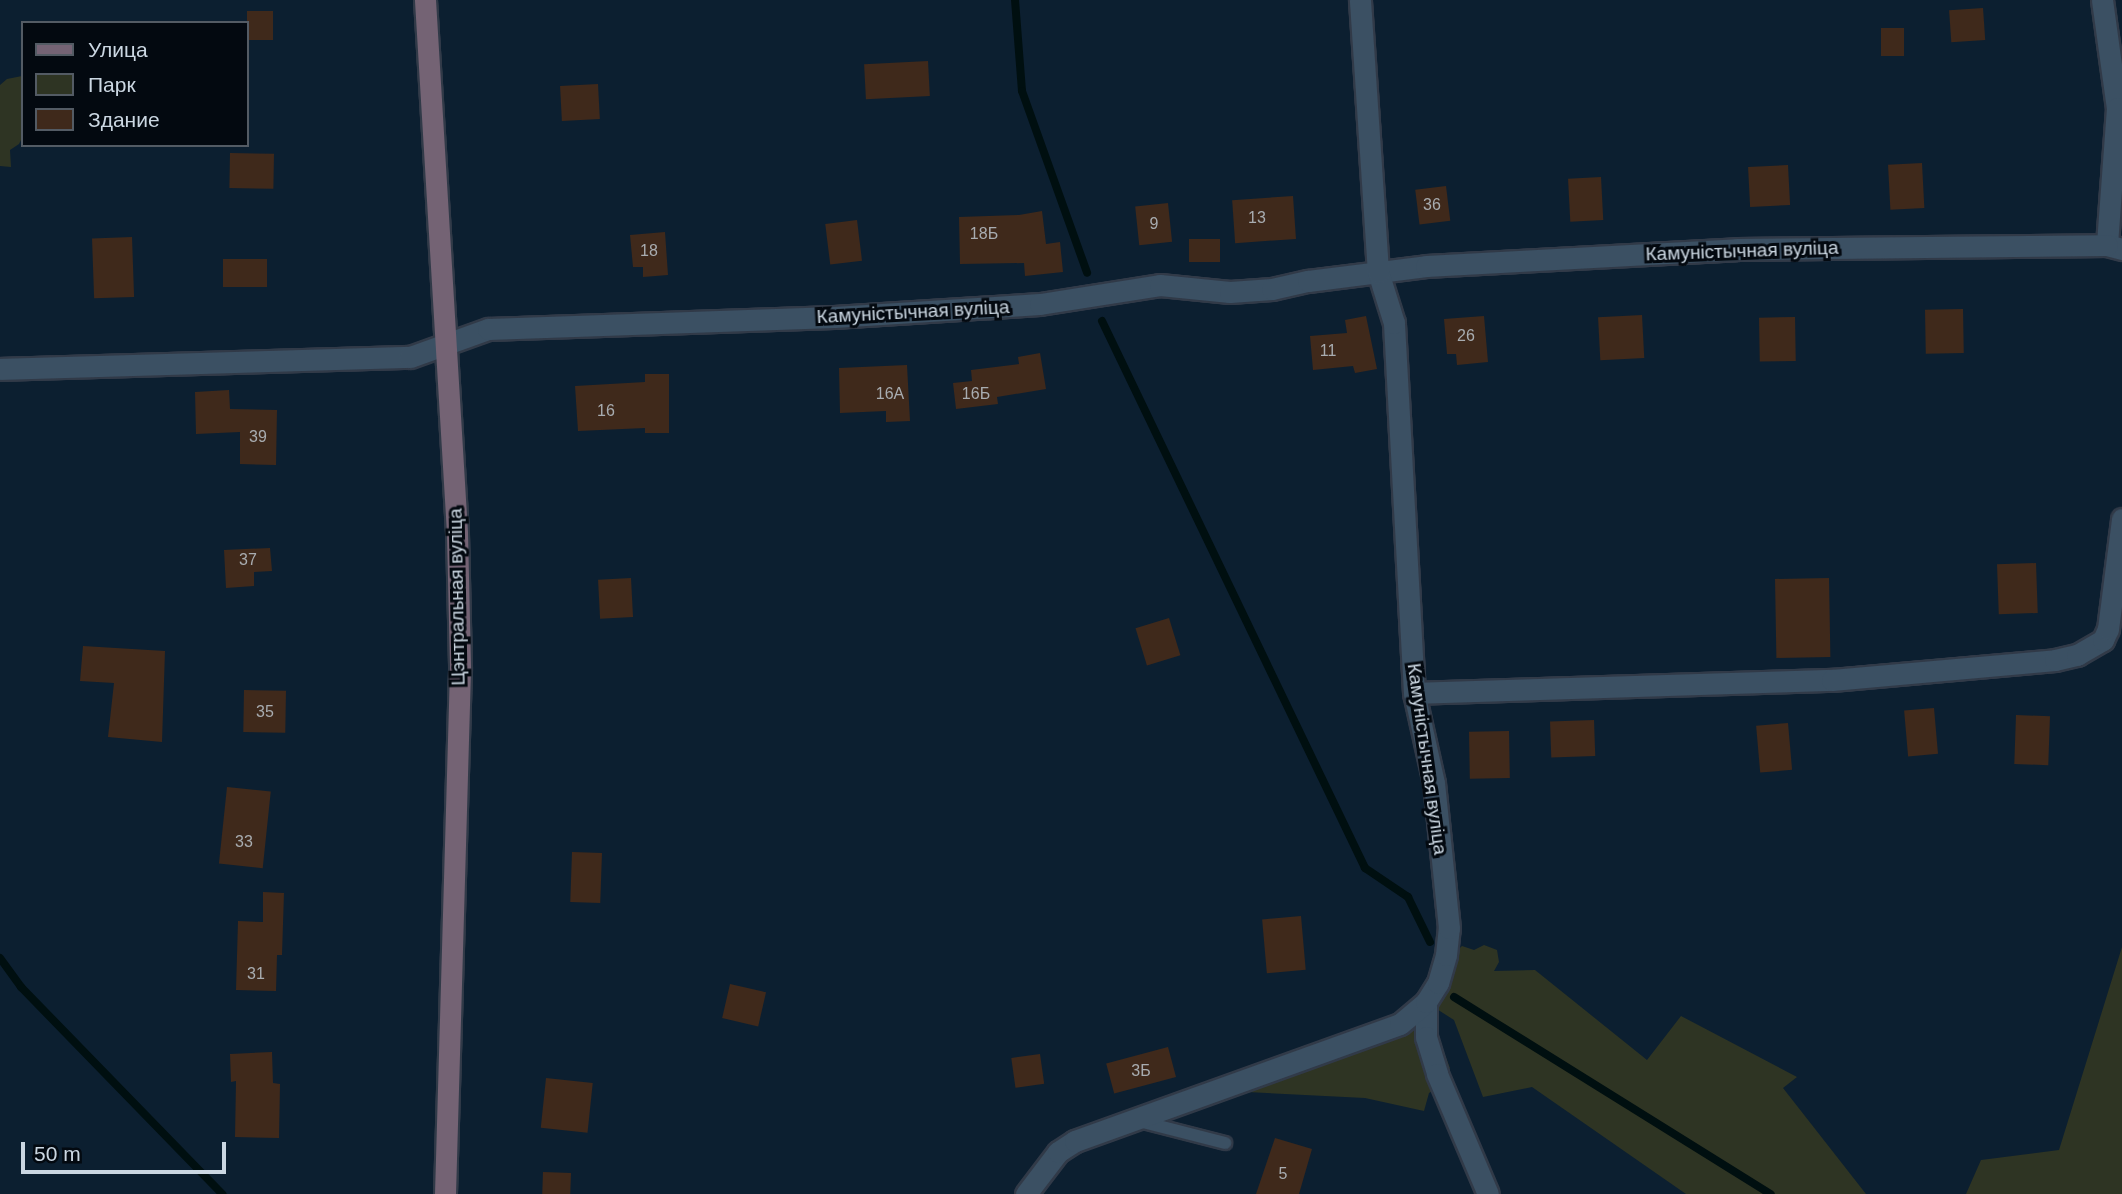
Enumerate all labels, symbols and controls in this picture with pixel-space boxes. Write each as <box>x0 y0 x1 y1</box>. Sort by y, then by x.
legend <box>21 21 248 147</box>
text: Улица <box>88 38 148 61</box>
text: Парк <box>88 73 136 96</box>
text: Здание <box>88 108 160 131</box>
house number: 36 <box>1423 195 1441 215</box>
house number: 13 <box>1248 208 1266 228</box>
house number: 9 <box>1150 214 1158 234</box>
house number: 18Б <box>970 224 998 244</box>
street label: Камуністычная вуліца <box>1645 236 1839 266</box>
house number: 18 <box>640 241 658 261</box>
street label: Камуністычная вуліца <box>816 296 1010 328</box>
house number: 26 <box>1457 326 1475 346</box>
house number: 11 <box>1320 341 1336 361</box>
house number: 16А <box>876 384 904 404</box>
house number: 16Б <box>962 384 990 404</box>
house number: 16 <box>597 401 615 421</box>
house number: 39 <box>249 427 267 447</box>
street label: Цэнтральная вуліца <box>444 508 470 686</box>
house number: 37 <box>239 550 257 570</box>
street label: Камуністычная вуліца <box>1402 662 1452 856</box>
house number: 35 <box>256 702 274 722</box>
house number: 33 <box>235 832 253 852</box>
house number: 31 <box>247 964 265 984</box>
house number: 3Б <box>1131 1061 1151 1081</box>
scale bar <box>24 1128 229 1172</box>
text: 50 m <box>34 1142 81 1165</box>
house number: 5 <box>1279 1164 1287 1184</box>

